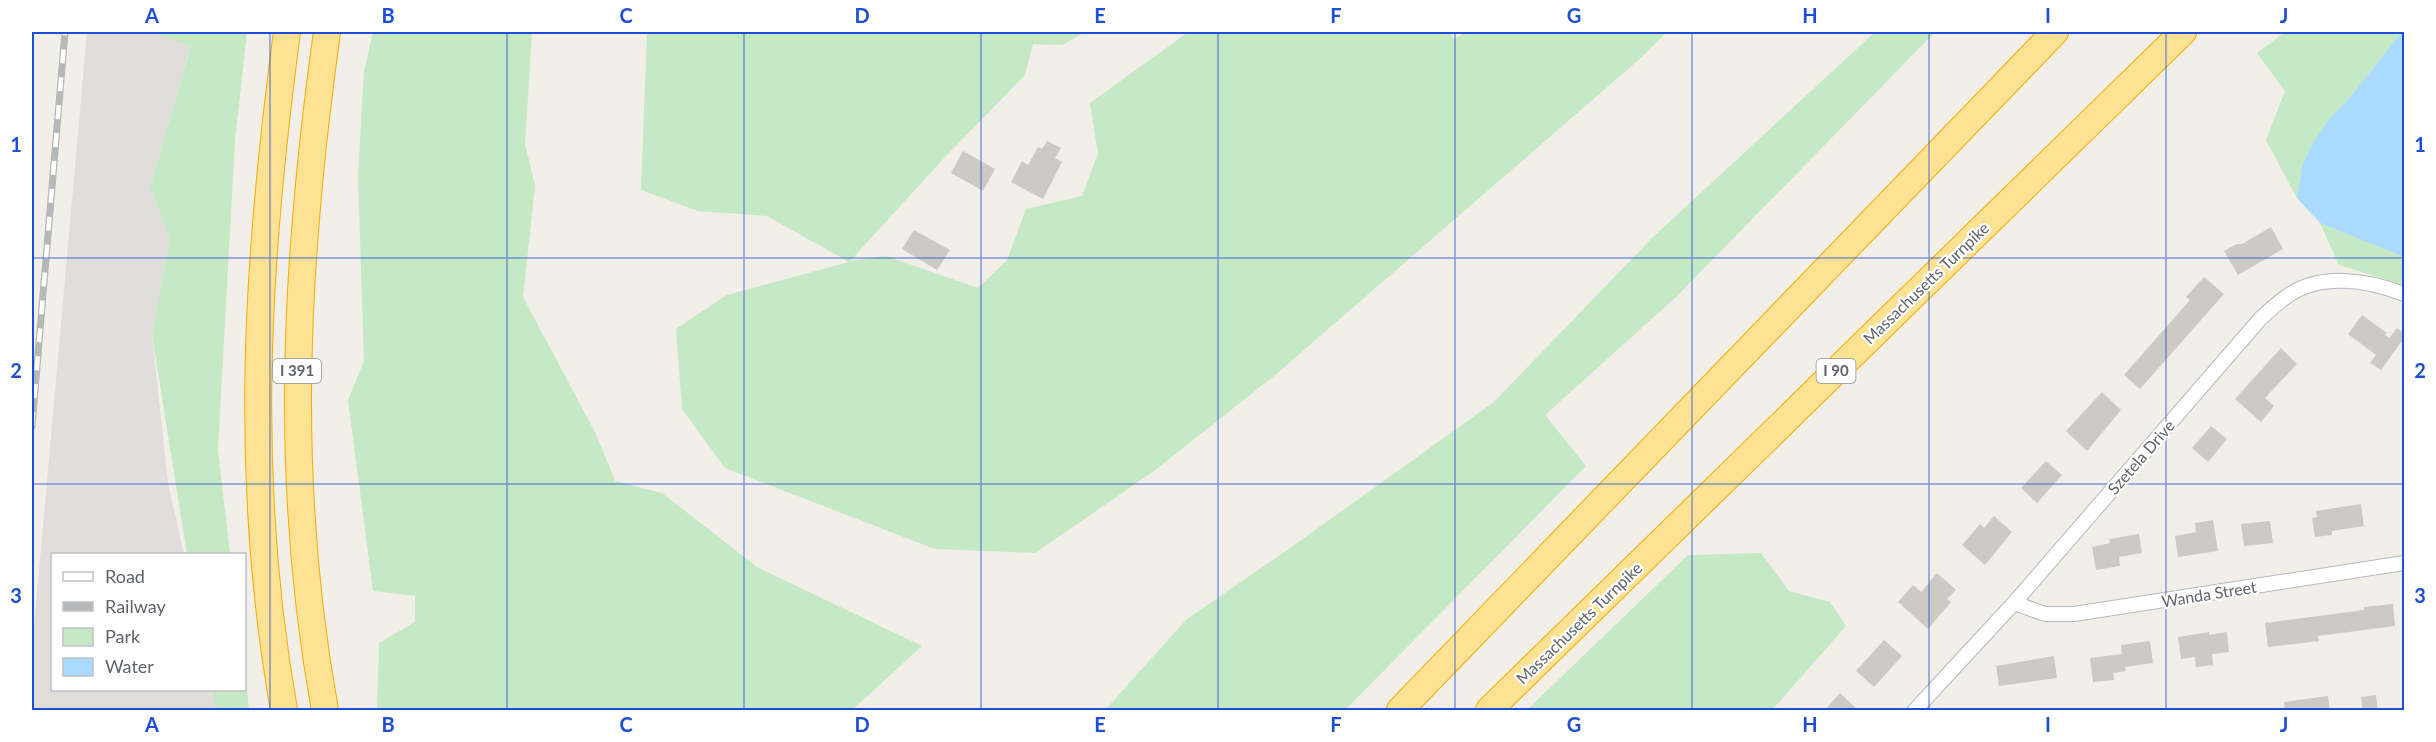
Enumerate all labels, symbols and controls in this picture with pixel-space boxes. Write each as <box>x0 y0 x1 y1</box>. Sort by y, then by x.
text: A <box>144 3 159 27</box>
text: B <box>381 3 395 27</box>
text: C <box>619 3 633 27</box>
text: D <box>854 3 870 27</box>
text: E <box>1094 3 1106 27</box>
text: F <box>1330 3 1342 27</box>
text: G <box>1567 3 1581 27</box>
text: H <box>1802 3 1818 27</box>
text: I <box>2045 3 2051 27</box>
text: J <box>2280 3 2288 27</box>
text: 1 <box>10 132 22 156</box>
text: 1 <box>2414 132 2426 156</box>
street label: Massachusetts Turnpike <box>1859 218 1992 347</box>
text: 2 <box>10 358 22 382</box>
text: 2 <box>2414 358 2426 382</box>
road number: I 391 <box>273 359 321 383</box>
road number: I 90 <box>1816 359 1856 383</box>
street label: Szetela Drive <box>2103 416 2178 498</box>
legend <box>51 553 246 691</box>
street label: Massachusetts Turnpike <box>1512 558 1645 687</box>
text: Road <box>105 565 145 587</box>
street label: Wanda Street <box>2160 577 2258 610</box>
text: 3 <box>10 583 22 607</box>
text: 3 <box>2414 583 2426 607</box>
text: Railway <box>105 595 166 617</box>
text: Park <box>105 625 141 647</box>
text: Water <box>105 655 154 677</box>
text: A <box>144 712 159 736</box>
text: B <box>381 712 395 736</box>
text: C <box>619 712 633 736</box>
text: D <box>854 712 870 736</box>
text: E <box>1094 712 1106 736</box>
text: F <box>1330 712 1342 736</box>
text: G <box>1567 712 1581 736</box>
text: H <box>1802 712 1818 736</box>
text: I <box>2045 712 2051 736</box>
text: J <box>2280 712 2288 736</box>

